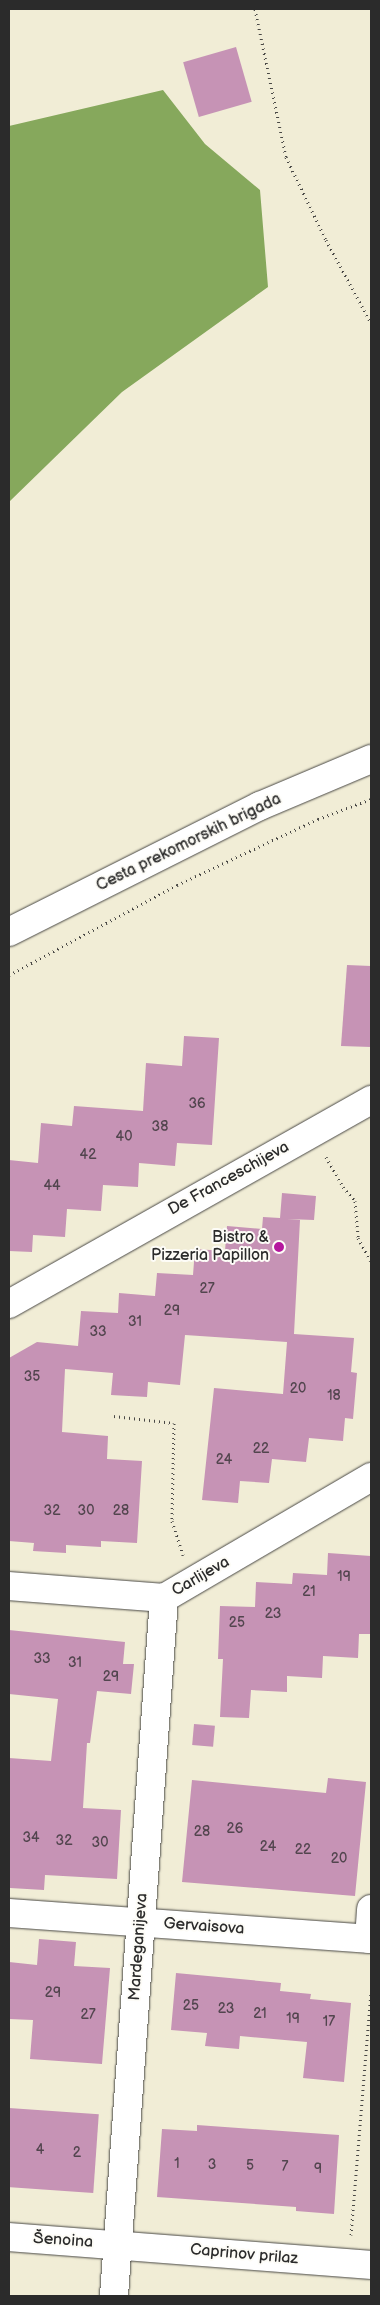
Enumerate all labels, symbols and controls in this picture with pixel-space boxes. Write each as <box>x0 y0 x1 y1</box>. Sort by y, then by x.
street label: Cesta prekomorskih brigada <box>93 790 285 896</box>
house number: 36 <box>188 1096 206 1112</box>
house number: 38 <box>152 1119 168 1135</box>
house number: 40 <box>116 1129 132 1145</box>
street label: De Franceschijeva <box>165 1138 293 1220</box>
house number: 42 <box>80 1147 96 1163</box>
house number: 44 <box>43 1178 61 1194</box>
place label: Bistro & Pizzeria Papillon <box>151 1228 269 1266</box>
marker: Bistro & Pizzeria Papillon <box>273 1241 285 1253</box>
house number: 27 <box>199 1281 215 1297</box>
house number: 29 <box>164 1303 180 1319</box>
house number: 31 <box>128 1314 142 1330</box>
house number: 33 <box>89 1324 107 1340</box>
house number: 35 <box>24 1369 40 1385</box>
house number: 20 <box>290 1381 306 1397</box>
house number: 18 <box>327 1388 341 1404</box>
house number: 22 <box>253 1441 269 1457</box>
house number: 24 <box>216 1452 232 1468</box>
house number: 32 <box>44 1503 60 1519</box>
house number: 30 <box>78 1503 94 1519</box>
house number: 28 <box>113 1503 129 1519</box>
street label: Carlijeva <box>169 1553 233 1601</box>
house number: 19 <box>337 1569 351 1585</box>
house number: 21 <box>302 1584 316 1600</box>
house number: 23 <box>265 1606 281 1622</box>
house number: 25 <box>229 1615 245 1631</box>
house number: 33 <box>33 1651 51 1667</box>
house number: 31 <box>68 1655 82 1671</box>
house number: 29 <box>103 1669 119 1685</box>
house number: 26 <box>227 1821 243 1837</box>
house number: 28 <box>194 1824 210 1840</box>
house number: 34 <box>22 1830 40 1846</box>
house number: 32 <box>56 1833 72 1849</box>
house number: 30 <box>92 1835 108 1851</box>
house number: 24 <box>260 1839 276 1855</box>
house number: 22 <box>295 1842 311 1858</box>
house number: 20 <box>331 1851 347 1867</box>
street label: Mardeganijeva <box>126 1893 152 2001</box>
street label: Gervaisova <box>163 1915 245 1939</box>
house number: 29 <box>45 1985 61 2001</box>
house number: 25 <box>183 1998 199 2014</box>
house number: 23 <box>218 2001 234 2017</box>
house number: 21 <box>253 2006 267 2022</box>
house number: 27 <box>80 2007 96 2023</box>
house number: 19 <box>286 2011 300 2027</box>
house number: 17 <box>323 2014 335 2030</box>
house number: 4 <box>36 2142 44 2158</box>
house number: 2 <box>73 2145 81 2161</box>
house number: 1 <box>174 2156 180 2172</box>
house number: 3 <box>208 2157 216 2173</box>
house number: 5 <box>246 2158 254 2174</box>
house number: 7 <box>282 2159 288 2175</box>
house number: 9 <box>314 2161 322 2177</box>
street label: Šenoina <box>32 2229 94 2253</box>
street label: Caprinov prilaz <box>189 2241 299 2269</box>

